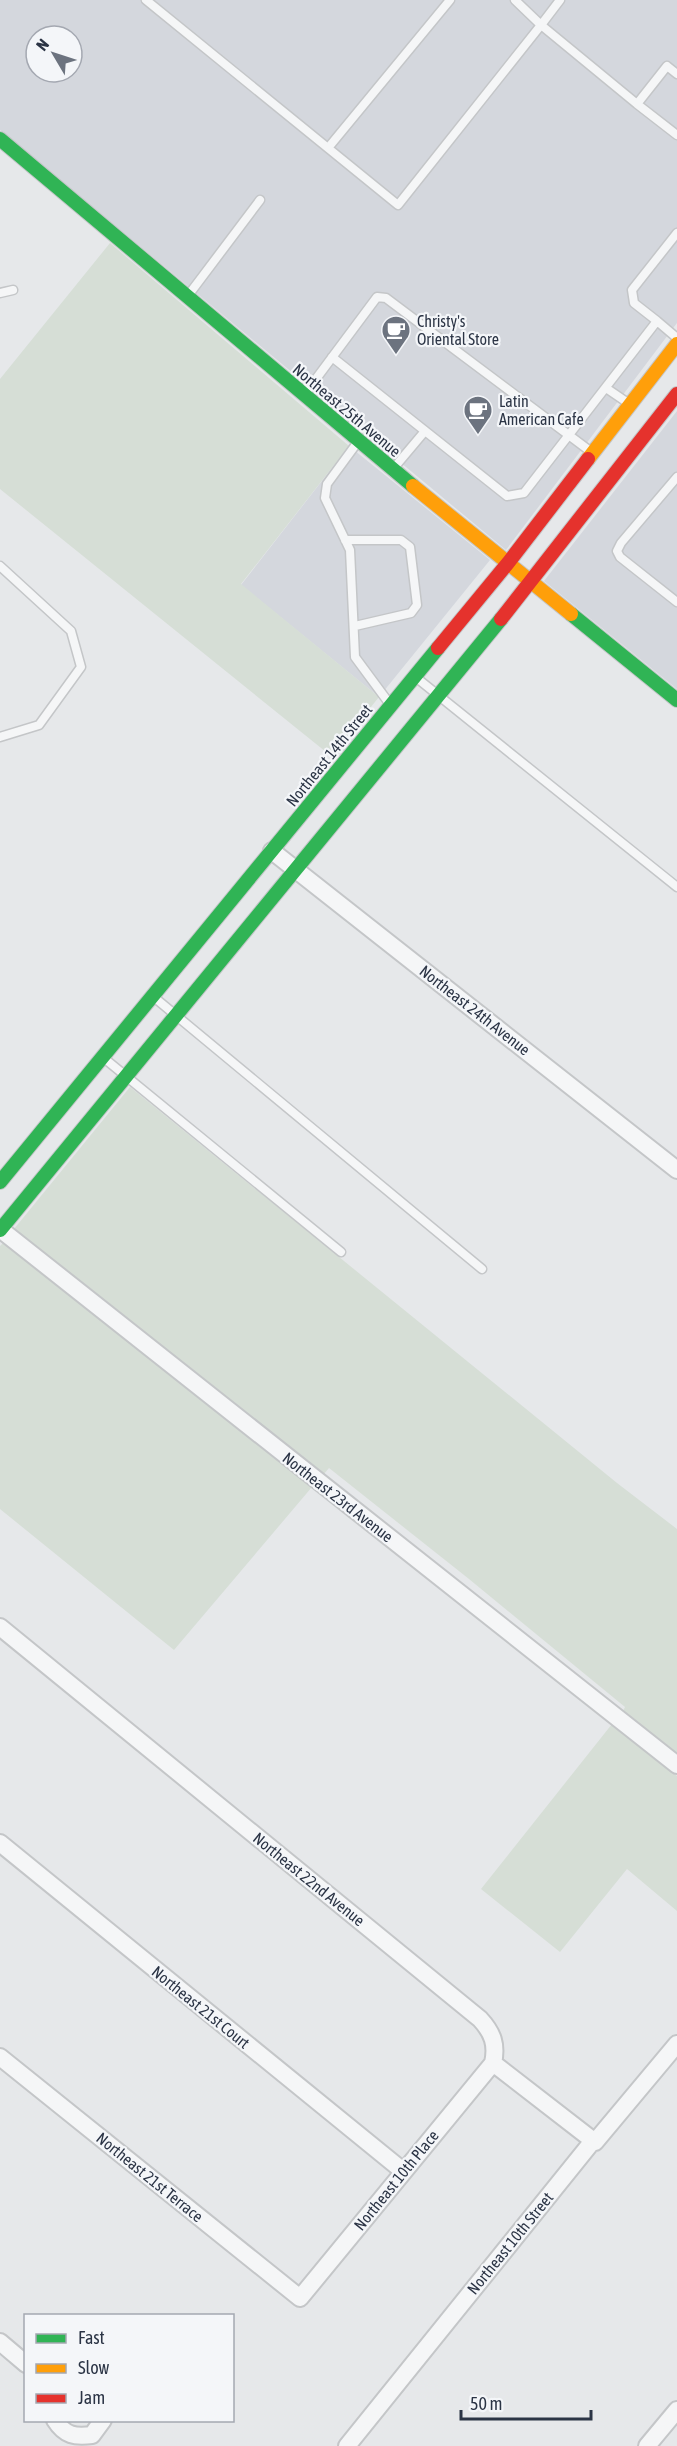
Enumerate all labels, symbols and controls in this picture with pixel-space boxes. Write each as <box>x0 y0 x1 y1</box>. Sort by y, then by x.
north arrow <box>24 24 84 84</box>
text: N <box>32 35 52 54</box>
place label: Christy's Oriental Store <box>417 312 499 348</box>
cafe icon: Christy's Oriental Store <box>380 314 412 356</box>
street label: Northeast 25th Avenue <box>290 360 404 460</box>
place label: Latin American Cafe <box>499 392 584 428</box>
cafe icon: Latin American Cafe <box>462 394 494 436</box>
street label: Northeast 14th Street <box>282 700 376 810</box>
street label: Northeast 24th Avenue <box>416 961 534 1059</box>
street label: Northeast 23rd Avenue <box>279 1448 397 1546</box>
street label: Northeast 22nd Avenue <box>250 1829 368 1929</box>
street label: Northeast 21st Court <box>149 1962 254 2052</box>
street label: Northeast 10th Place <box>350 2126 442 2234</box>
street label: Northeast 21st Terrace <box>93 2129 207 2225</box>
street label: Northeast 10th Street <box>463 2188 557 2298</box>
legend <box>24 2314 234 2422</box>
text: Fast <box>78 2327 105 2348</box>
text: Slow <box>78 2357 109 2378</box>
scale bar <box>461 2383 592 2421</box>
text: Jam <box>78 2387 105 2408</box>
text: 50 m <box>470 2393 502 2414</box>

